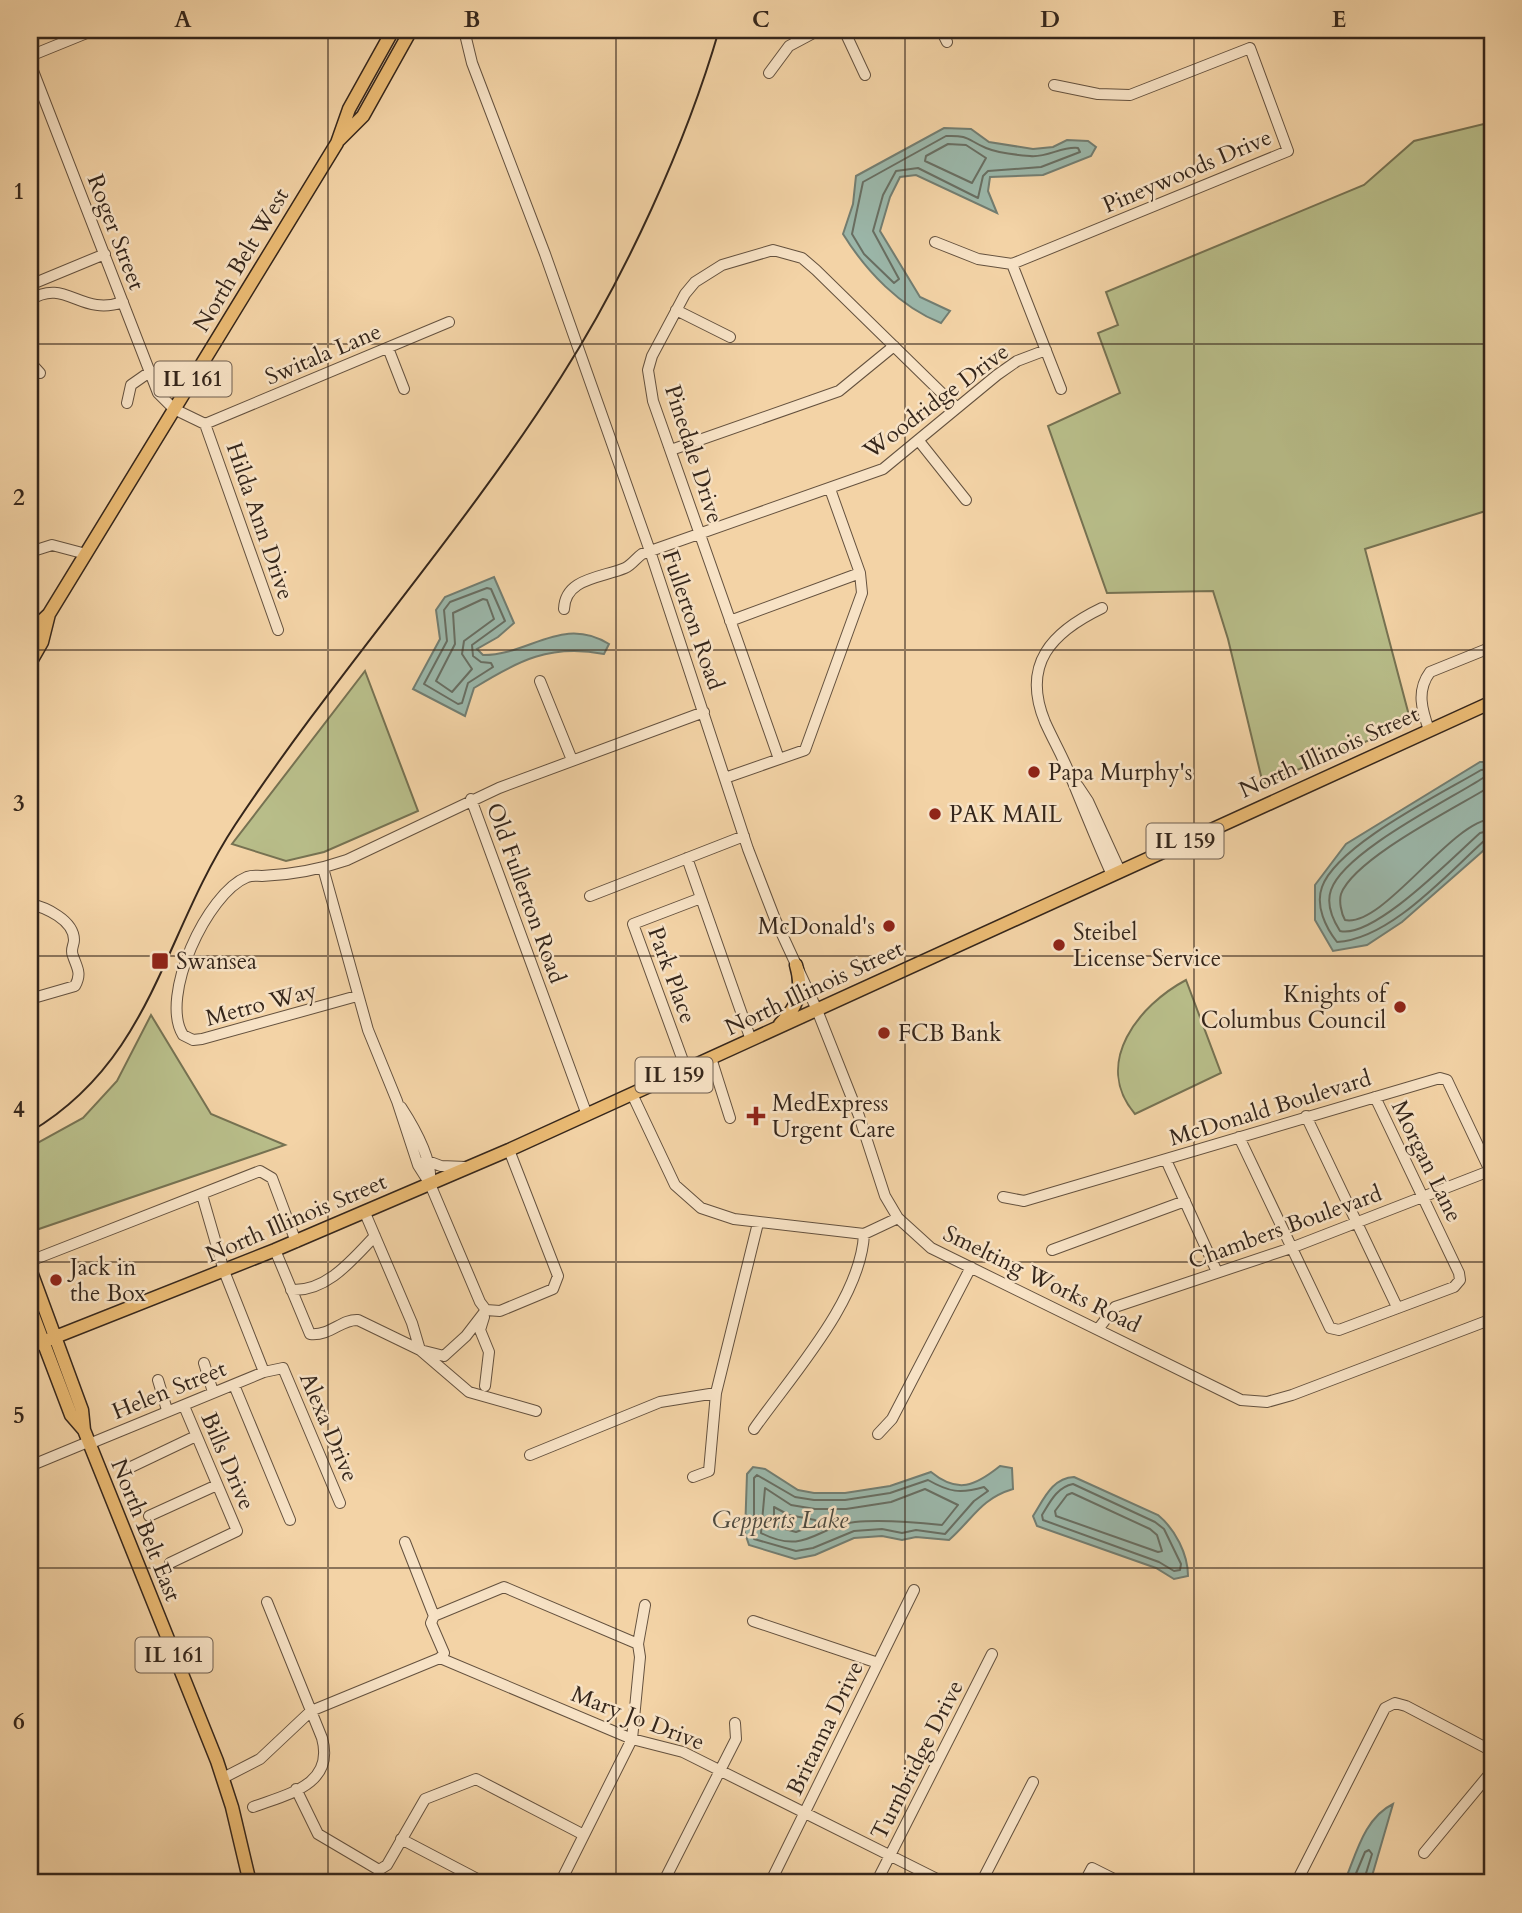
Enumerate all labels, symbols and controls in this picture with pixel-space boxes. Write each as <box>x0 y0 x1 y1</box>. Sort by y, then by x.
text: A <box>174 4 192 35</box>
text: B <box>464 4 480 35</box>
text: C <box>752 4 770 35</box>
text: D <box>1040 4 1060 35</box>
text: E <box>1332 4 1346 35</box>
street label: Pineywoods Drive <box>1098 121 1276 221</box>
street label: Roger Street <box>80 170 152 294</box>
text: 1 <box>13 176 25 207</box>
street label: North Belt West <box>186 182 296 338</box>
street label: Switala Lane <box>260 316 386 392</box>
street label: Woodridge Drive <box>856 336 1015 467</box>
road number: IL 161 <box>154 362 232 396</box>
street label: Pinedale Drive <box>657 381 731 527</box>
street label: Hilda Ann Drive <box>219 438 301 604</box>
text: 2 <box>13 482 25 513</box>
street label: Fullerton Road <box>655 546 732 695</box>
street label: North Illinois Street <box>1234 698 1424 806</box>
place label: Papa Murphy's <box>1048 757 1193 788</box>
marker: Papa Murphy's <box>1026 764 1042 780</box>
text: 3 <box>13 788 25 819</box>
street label: Old Fullerton Road <box>479 798 573 988</box>
place label: PAK MAIL <box>949 799 1062 830</box>
marker: PAK MAIL <box>927 806 943 822</box>
road number: IL 159 <box>1146 824 1224 858</box>
place label: McDonald's <box>758 911 875 942</box>
place label: Steibel License Service <box>1073 917 1221 974</box>
marker: McDonald's <box>881 918 897 934</box>
street label: Park Place <box>640 922 704 1028</box>
street label: North Illinois Street <box>720 933 908 1043</box>
marker: Steibel License Service <box>1051 937 1067 953</box>
place label: Swansea <box>176 946 257 977</box>
marker: Swansea <box>150 951 170 971</box>
street label: Metro Way <box>202 974 320 1034</box>
place label: Knights of Columbus Council <box>1201 979 1390 1036</box>
marker: Knights of Columbus Council <box>1392 999 1408 1015</box>
place label: FCB Bank <box>898 1018 1002 1049</box>
marker: FCB Bank <box>876 1025 892 1041</box>
road number: IL 159 <box>636 1058 712 1092</box>
street label: McDonald Boulevard <box>1165 1062 1376 1153</box>
place label: MedExpress Urgent Care <box>772 1088 895 1145</box>
text: 4 <box>13 1094 25 1125</box>
street label: Morgan Lane <box>1384 1095 1470 1227</box>
marker: MedExpress Urgent Care <box>746 1106 766 1126</box>
street label: North Illinois Street <box>201 1166 391 1270</box>
street label: Chambers Boulevard <box>1184 1177 1387 1276</box>
street label: Smelting Works Road <box>938 1218 1147 1341</box>
place label: Jack in the Box <box>67 1252 147 1309</box>
marker: Jack in the Box <box>48 1272 64 1288</box>
street label: Helen Street <box>107 1353 231 1427</box>
street label: Alexa Drive <box>292 1368 366 1486</box>
text: 5 <box>13 1400 25 1431</box>
street label: Bills Drive <box>194 1407 262 1515</box>
street label: North Belt East <box>103 1454 189 1606</box>
water label: Gepperts Lake <box>712 1504 849 1537</box>
road number: IL 161 <box>136 1638 212 1672</box>
street label: Britanna Drive <box>779 1656 871 1800</box>
street label: Turnbridge Drive <box>863 1675 971 1845</box>
street label: Mary Jo Drive <box>567 1678 709 1758</box>
text: 6 <box>13 1706 25 1737</box>

